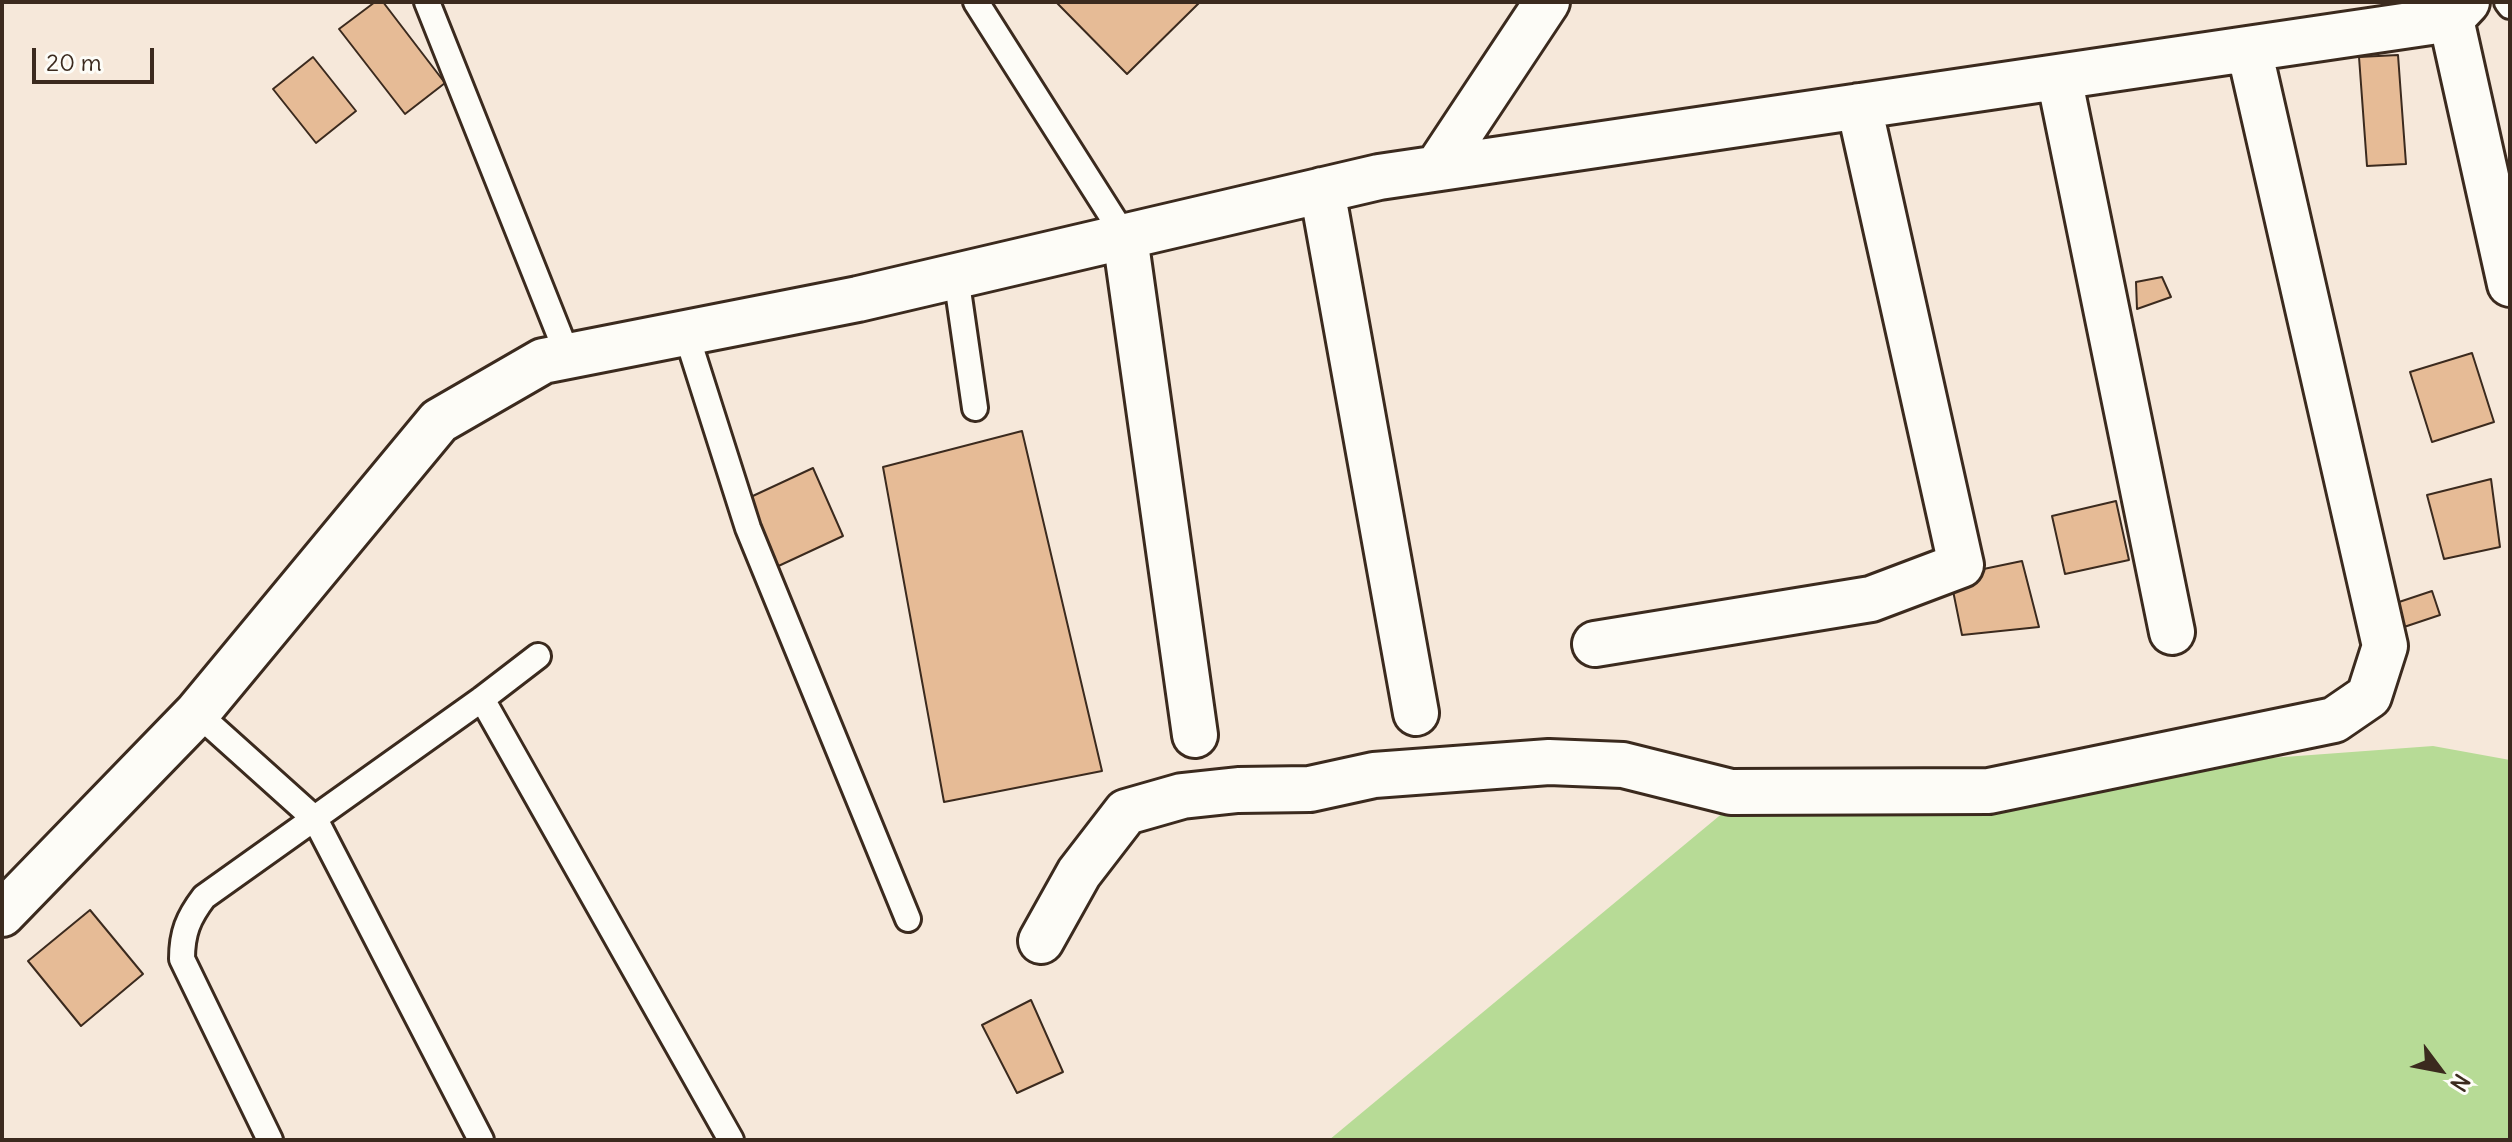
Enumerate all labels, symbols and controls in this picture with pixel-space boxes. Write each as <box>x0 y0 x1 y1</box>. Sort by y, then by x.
scale bar <box>36 32 158 82</box>
text: 20 m <box>46 47 102 77</box>
north arrow <box>2400 1030 2480 1110</box>
text: N <box>2444 1069 2476 1097</box>

